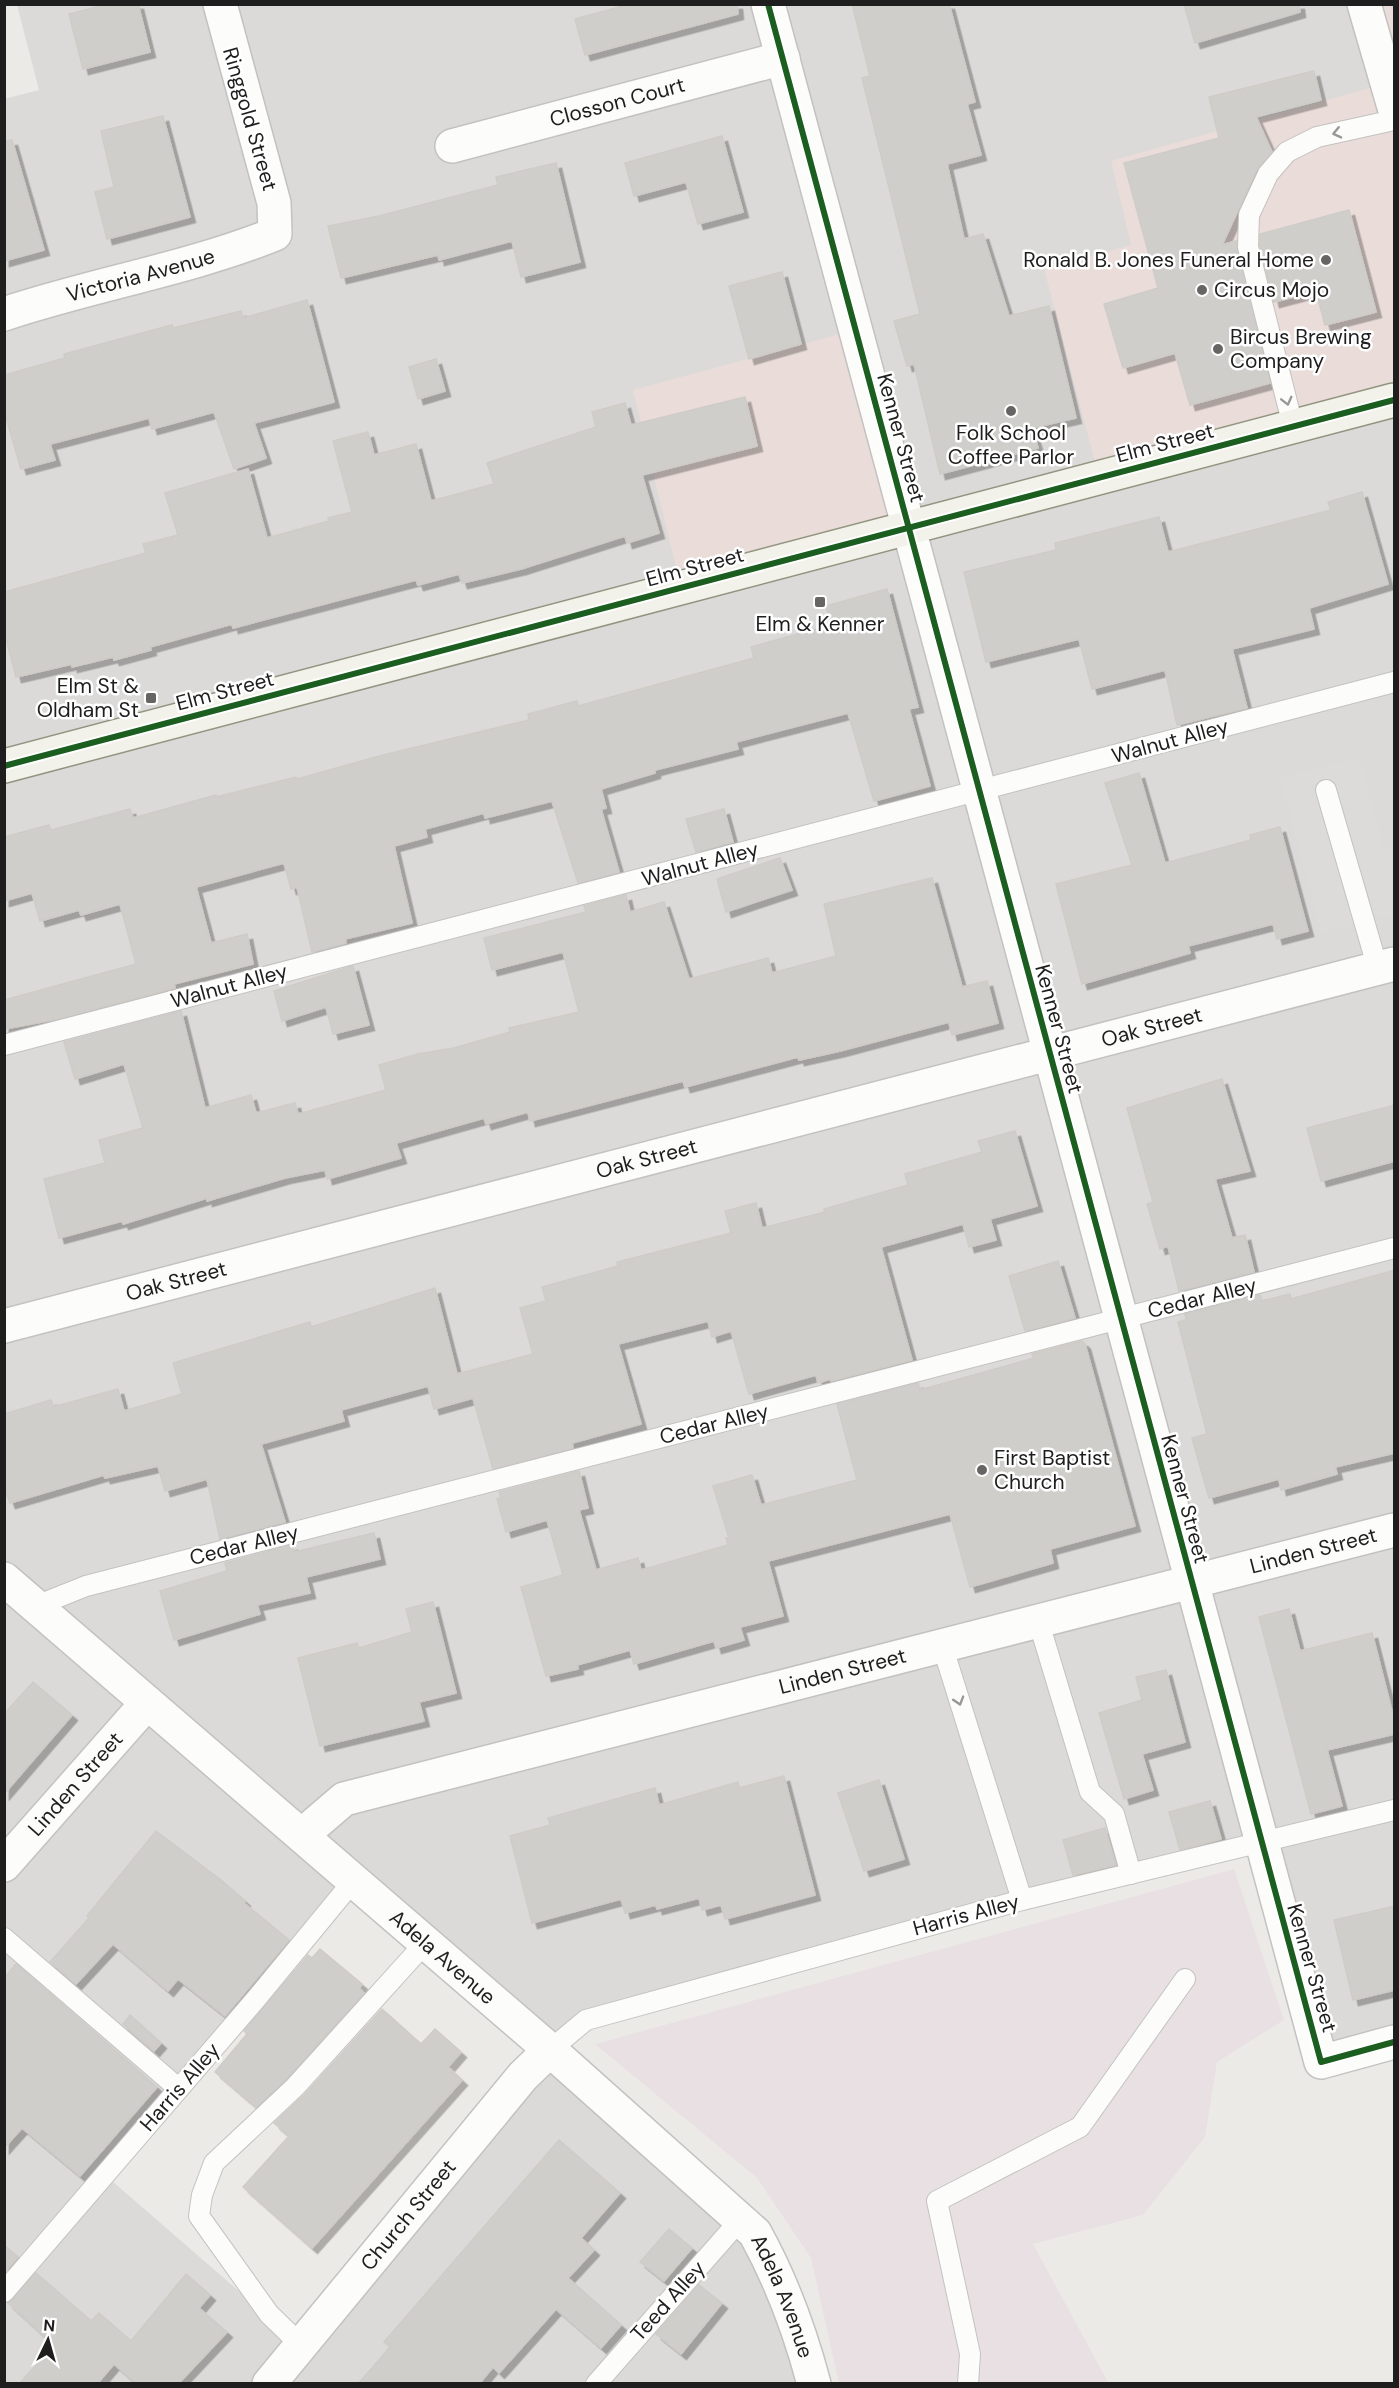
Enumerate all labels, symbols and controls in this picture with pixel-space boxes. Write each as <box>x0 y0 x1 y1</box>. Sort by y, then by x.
street label: Ringgold Street <box>216 44 284 194</box>
street label: Closson Court <box>547 71 688 133</box>
one-way arrow <box>1333 126 1343 139</box>
street label: Victoria Avenue <box>63 242 218 309</box>
place label: Ronald B. Jones Funeral Home <box>1023 246 1314 274</box>
marker: Ronald B. Jones Funeral Home <box>1319 253 1333 267</box>
place label: Circus Mojo <box>1214 276 1329 304</box>
marker: Circus Mojo <box>1195 283 1209 297</box>
place label: Bircus Brewing Company <box>1230 323 1372 375</box>
marker: Bircus Brewing Company <box>1211 342 1225 356</box>
street label: Kenner Street <box>870 370 932 506</box>
one-way arrow <box>1279 395 1292 405</box>
marker: Folk School Coffee Parlor <box>1004 404 1018 418</box>
street label: Elm Street <box>1113 416 1217 470</box>
place label: Folk School Coffee Parlor <box>948 419 1075 471</box>
street label: Elm Street <box>643 540 747 594</box>
marker: Elm & Kenner <box>813 595 827 609</box>
place label: Elm & Kenner <box>755 610 885 638</box>
street label: Elm Street <box>173 664 277 718</box>
place label: Elm St & Oldham St <box>37 672 139 724</box>
marker: Elm St & Oldham St <box>144 691 158 705</box>
street label: Walnut Alley <box>1109 712 1232 770</box>
street label: Walnut Alley <box>639 835 762 893</box>
street label: Walnut Alley <box>168 957 291 1015</box>
street label: Kenner Street <box>1028 961 1090 1097</box>
street label: Oak Street <box>1098 1001 1205 1054</box>
street label: Oak Street <box>593 1132 700 1185</box>
street label: Oak Street <box>123 1255 230 1308</box>
street label: Cedar Alley <box>1145 1271 1260 1325</box>
street label: Cedar Alley <box>657 1397 772 1451</box>
street label: Kenner Street <box>1154 1431 1216 1567</box>
place label: First Baptist Church <box>994 1444 1110 1496</box>
marker: First Baptist Church <box>975 1463 989 1477</box>
street label: Cedar Alley <box>187 1518 302 1572</box>
street label: Linden Street <box>1247 1521 1380 1580</box>
street label: Linden Street <box>776 1642 909 1701</box>
one-way arrow <box>952 1695 964 1706</box>
street label: Linden Street <box>22 1726 129 1842</box>
street label: Harris Alley <box>910 1887 1023 1943</box>
street label: Kenner Street <box>1280 1901 1344 2035</box>
street label: Adela Avenue <box>383 1904 501 2011</box>
street label: Harris Alley <box>134 2036 227 2137</box>
street label: Church Street <box>354 2154 462 2276</box>
street label: Adela Avenue <box>744 2229 820 2362</box>
street label: Teed Alley <box>624 2255 712 2347</box>
north arrow <box>18 2310 78 2370</box>
text: N <box>43 2315 56 2337</box>

